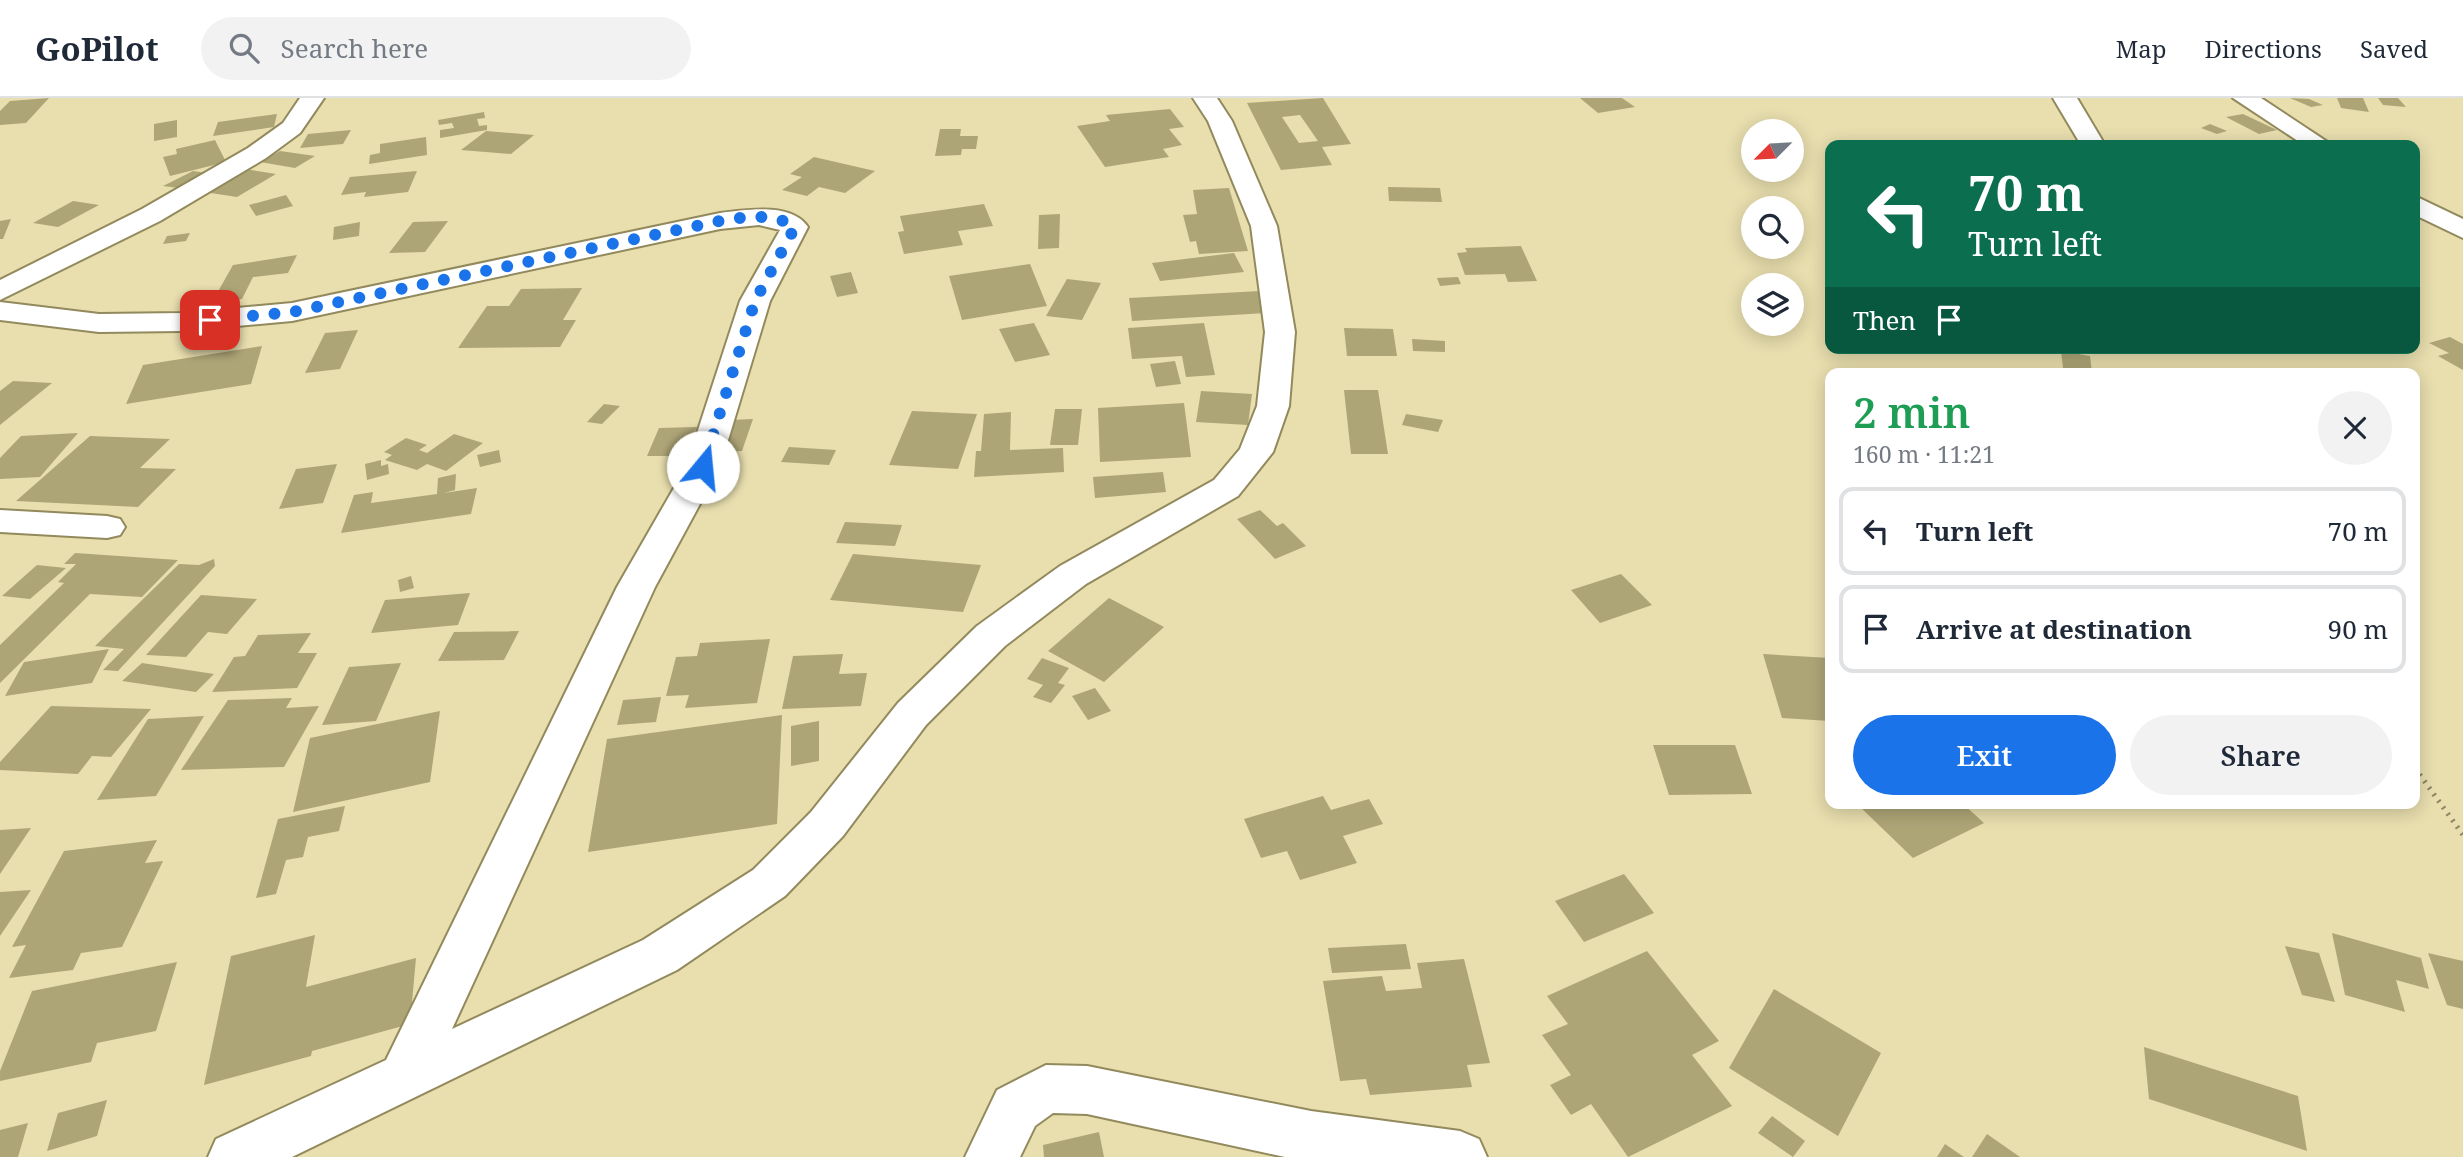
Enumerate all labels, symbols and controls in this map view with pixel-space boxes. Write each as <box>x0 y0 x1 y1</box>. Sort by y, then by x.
search box <box>201 17 691 80</box>
text: GoPilot <box>35 26 159 71</box>
icon: search <box>225 29 263 67</box>
text: Search here <box>281 30 428 66</box>
text: Map <box>2116 32 2167 65</box>
text: Directions <box>2205 32 2322 65</box>
text: Saved <box>2360 32 2428 65</box>
north arrow <box>1741 119 1804 182</box>
map controls <box>1741 119 1804 336</box>
text: 70 m <box>1968 159 2084 225</box>
icon: left <box>1853 168 1944 259</box>
button: search <box>1741 196 1804 259</box>
text: Turn left <box>1968 222 2102 265</box>
button: layers <box>1741 273 1804 336</box>
pin <box>180 290 240 350</box>
icon: arrive <box>191 301 229 339</box>
icon: arrive <box>1930 301 1968 339</box>
text: Then <box>1853 302 1916 338</box>
text: 2 min <box>1853 383 1970 440</box>
button: close <box>2318 391 2392 465</box>
position arrow <box>666 430 740 504</box>
text: 160 m · 11:21 <box>1853 438 1995 470</box>
icon: left <box>1857 512 1895 550</box>
text: Turn left <box>1916 513 2033 549</box>
text: 70 m <box>2328 513 2388 549</box>
icon: arrive <box>1857 610 1895 648</box>
text: Arrive at destination <box>1916 611 2192 647</box>
text: 90 m <box>2328 611 2388 647</box>
button: Exit <box>1853 715 2116 795</box>
button: Share <box>2130 715 2392 795</box>

